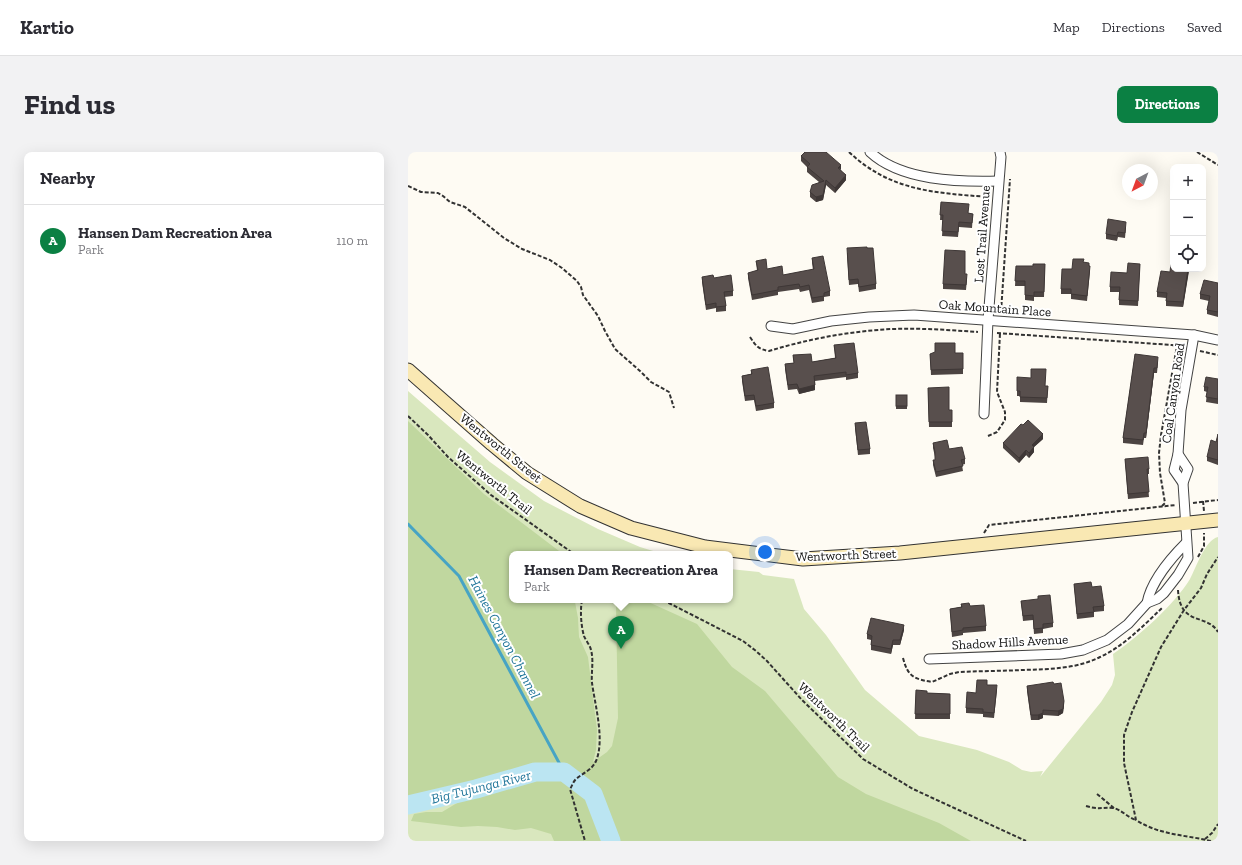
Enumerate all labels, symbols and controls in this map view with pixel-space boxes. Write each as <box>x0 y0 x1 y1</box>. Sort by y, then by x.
text: Kartio <box>20 16 74 39</box>
text: Map <box>1053 19 1080 36</box>
text: Directions <box>1102 19 1165 36</box>
text: Saved <box>1187 19 1222 36</box>
button: Directions <box>1117 86 1218 123</box>
text: Find us <box>24 88 115 121</box>
north arrow <box>1122 164 1158 200</box>
map controls <box>1170 164 1206 272</box>
button: + <box>1170 164 1206 200</box>
text: Nearby <box>40 168 95 188</box>
street label: Lost Trail Avenue <box>971 185 993 283</box>
button: − <box>1170 200 1206 236</box>
text: Hansen Dam Recreation Area <box>78 224 272 242</box>
text: A <box>49 233 57 248</box>
text: 110 m <box>336 233 368 248</box>
button: locate <box>1170 236 1206 272</box>
text: Park <box>78 242 104 257</box>
street label: Oak Mountain Place <box>938 297 1052 319</box>
street label: Coal Canyon Road <box>1159 342 1187 444</box>
street label: Wentworth Street <box>457 410 545 486</box>
street label: Wentworth Trail <box>453 447 535 518</box>
your location <box>755 542 775 562</box>
street label: Wentworth Street <box>795 546 897 564</box>
popup <box>509 551 733 603</box>
text: Hansen Dam Recreation Area <box>524 561 718 579</box>
water label: Haines Canyon Channel <box>464 573 544 701</box>
text: Park <box>524 579 550 594</box>
pin: A <box>608 616 634 649</box>
street label: Shadow Hills Avenue <box>951 631 1069 653</box>
street label: Wentworth Trail <box>795 679 873 755</box>
water label: Big Tujunga River <box>429 766 533 808</box>

